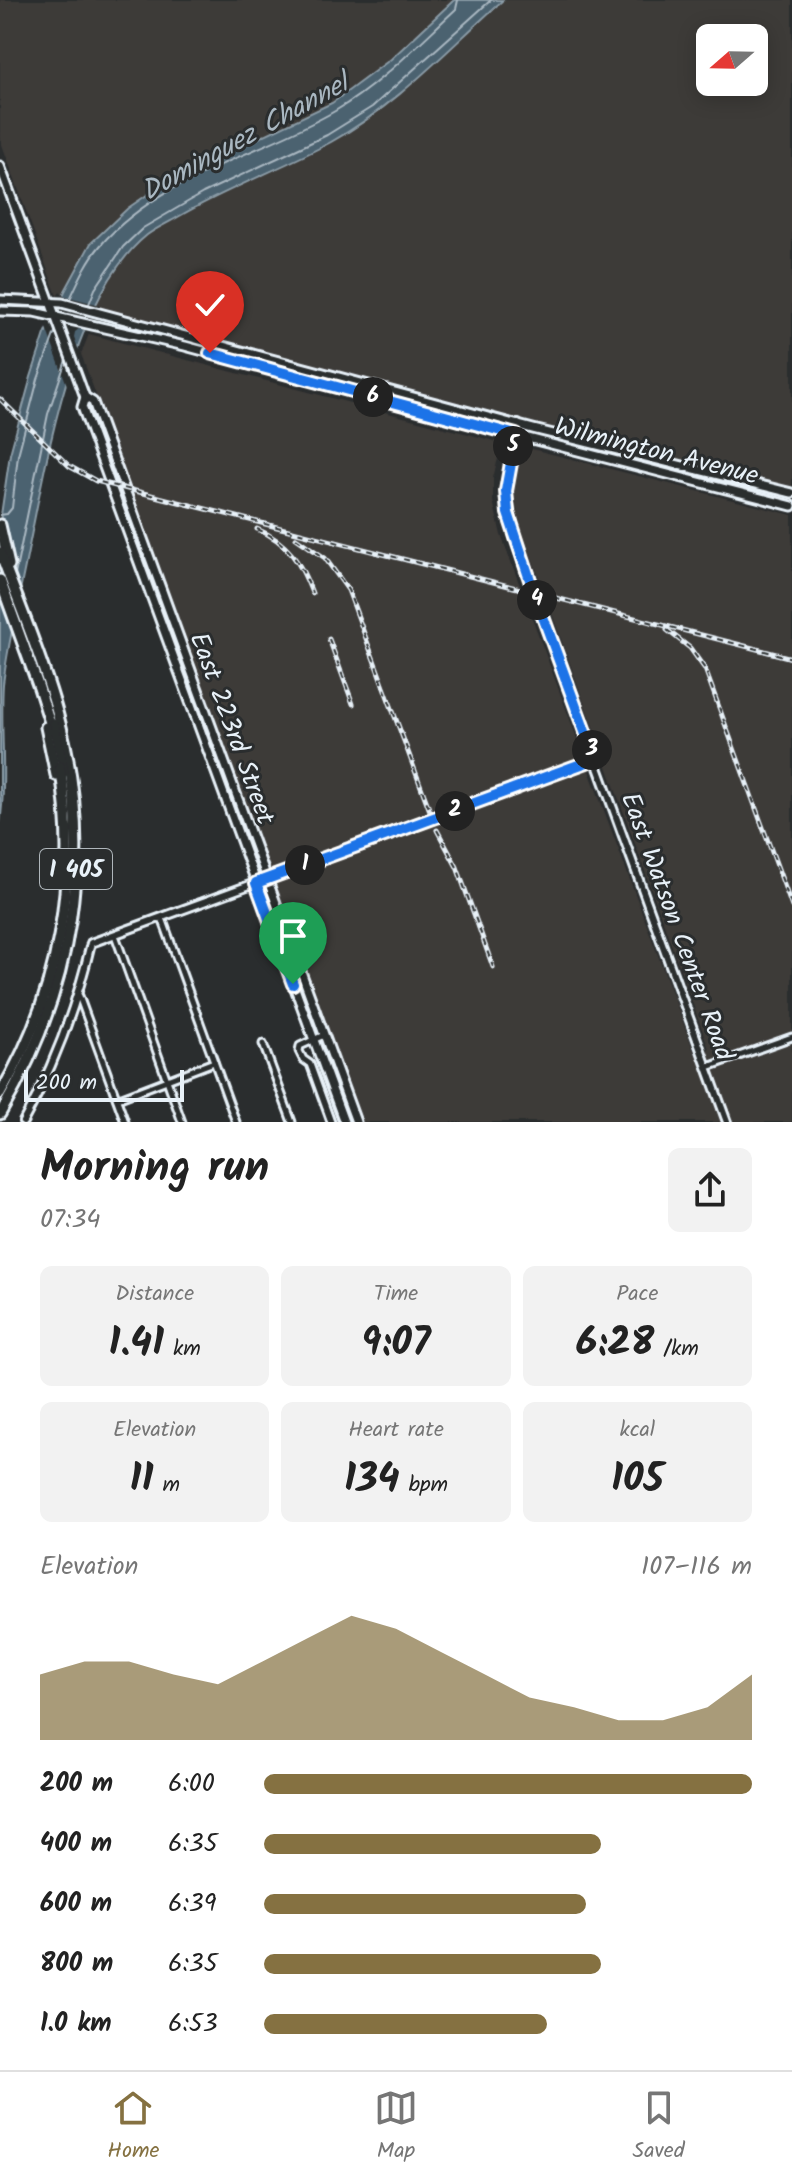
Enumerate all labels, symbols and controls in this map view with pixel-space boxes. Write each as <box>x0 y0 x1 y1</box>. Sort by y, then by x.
north arrow <box>696 24 768 96</box>
map controls <box>696 24 768 96</box>
water label: Dominguez Channel <box>133 60 362 214</box>
pin <box>176 271 244 353</box>
icon: check <box>188 283 232 327</box>
pin: 6 <box>353 377 393 417</box>
text: 6 <box>367 379 379 414</box>
street label: Wilmington Avenue <box>550 406 763 498</box>
pin: 5 <box>493 426 533 466</box>
text: 5 <box>507 428 519 463</box>
pin: 4 <box>517 580 557 620</box>
text: 4 <box>531 582 543 617</box>
street label: East 223rd Street <box>177 627 286 832</box>
pin: 3 <box>572 730 612 770</box>
text: 3 <box>586 732 598 767</box>
street label: East Watson Center Road <box>608 787 745 1068</box>
pin: 2 <box>435 791 475 831</box>
text: 2 <box>449 793 461 828</box>
pin: 1 <box>285 845 325 885</box>
text: 1 <box>302 847 308 882</box>
road number: I 405 <box>40 849 112 889</box>
pin <box>259 902 327 984</box>
icon: arrive <box>271 914 315 958</box>
scale bar <box>24 1066 184 1102</box>
text: 200 m <box>36 1066 97 1101</box>
text: Morning run <box>40 1134 269 1204</box>
button: share <box>668 1148 752 1232</box>
text: 07:34 <box>40 1199 101 1241</box>
text: Distance <box>115 1277 194 1312</box>
text: Time <box>374 1277 418 1312</box>
text: Pace <box>616 1277 658 1312</box>
text: 1.41 <box>109 1312 164 1376</box>
text: 9:07 <box>361 1312 431 1376</box>
text: 6:28 <box>576 1312 654 1376</box>
text: km <box>164 1332 201 1367</box>
text: /km <box>654 1332 699 1367</box>
text: Elevation <box>113 1413 196 1448</box>
text: Heart rate <box>348 1413 444 1448</box>
text: kcal <box>619 1413 655 1448</box>
text: 11 <box>129 1448 154 1512</box>
text: 134 <box>344 1448 400 1512</box>
text: 105 <box>611 1448 664 1512</box>
text: m <box>154 1468 180 1503</box>
text: bpm <box>400 1468 448 1503</box>
text: Elevation <box>40 1546 138 1588</box>
text: 107–116 m <box>641 1546 752 1588</box>
text: 200 m <box>40 1763 113 1805</box>
text: 6:00 <box>168 1763 215 1805</box>
text: 400 m <box>40 1823 112 1865</box>
text: 6:35 <box>168 1823 218 1865</box>
text: 600 m <box>40 1883 112 1925</box>
text: 6:39 <box>168 1883 216 1925</box>
text: 800 m <box>40 1943 113 1985</box>
text: 6:35 <box>168 1943 218 1985</box>
text: 1.0 km <box>40 2003 111 2045</box>
text: 6:53 <box>168 2003 218 2045</box>
tab: Home <box>107 2086 159 2169</box>
tab: Map <box>374 2086 418 2169</box>
tab: Saved <box>633 2086 685 2169</box>

